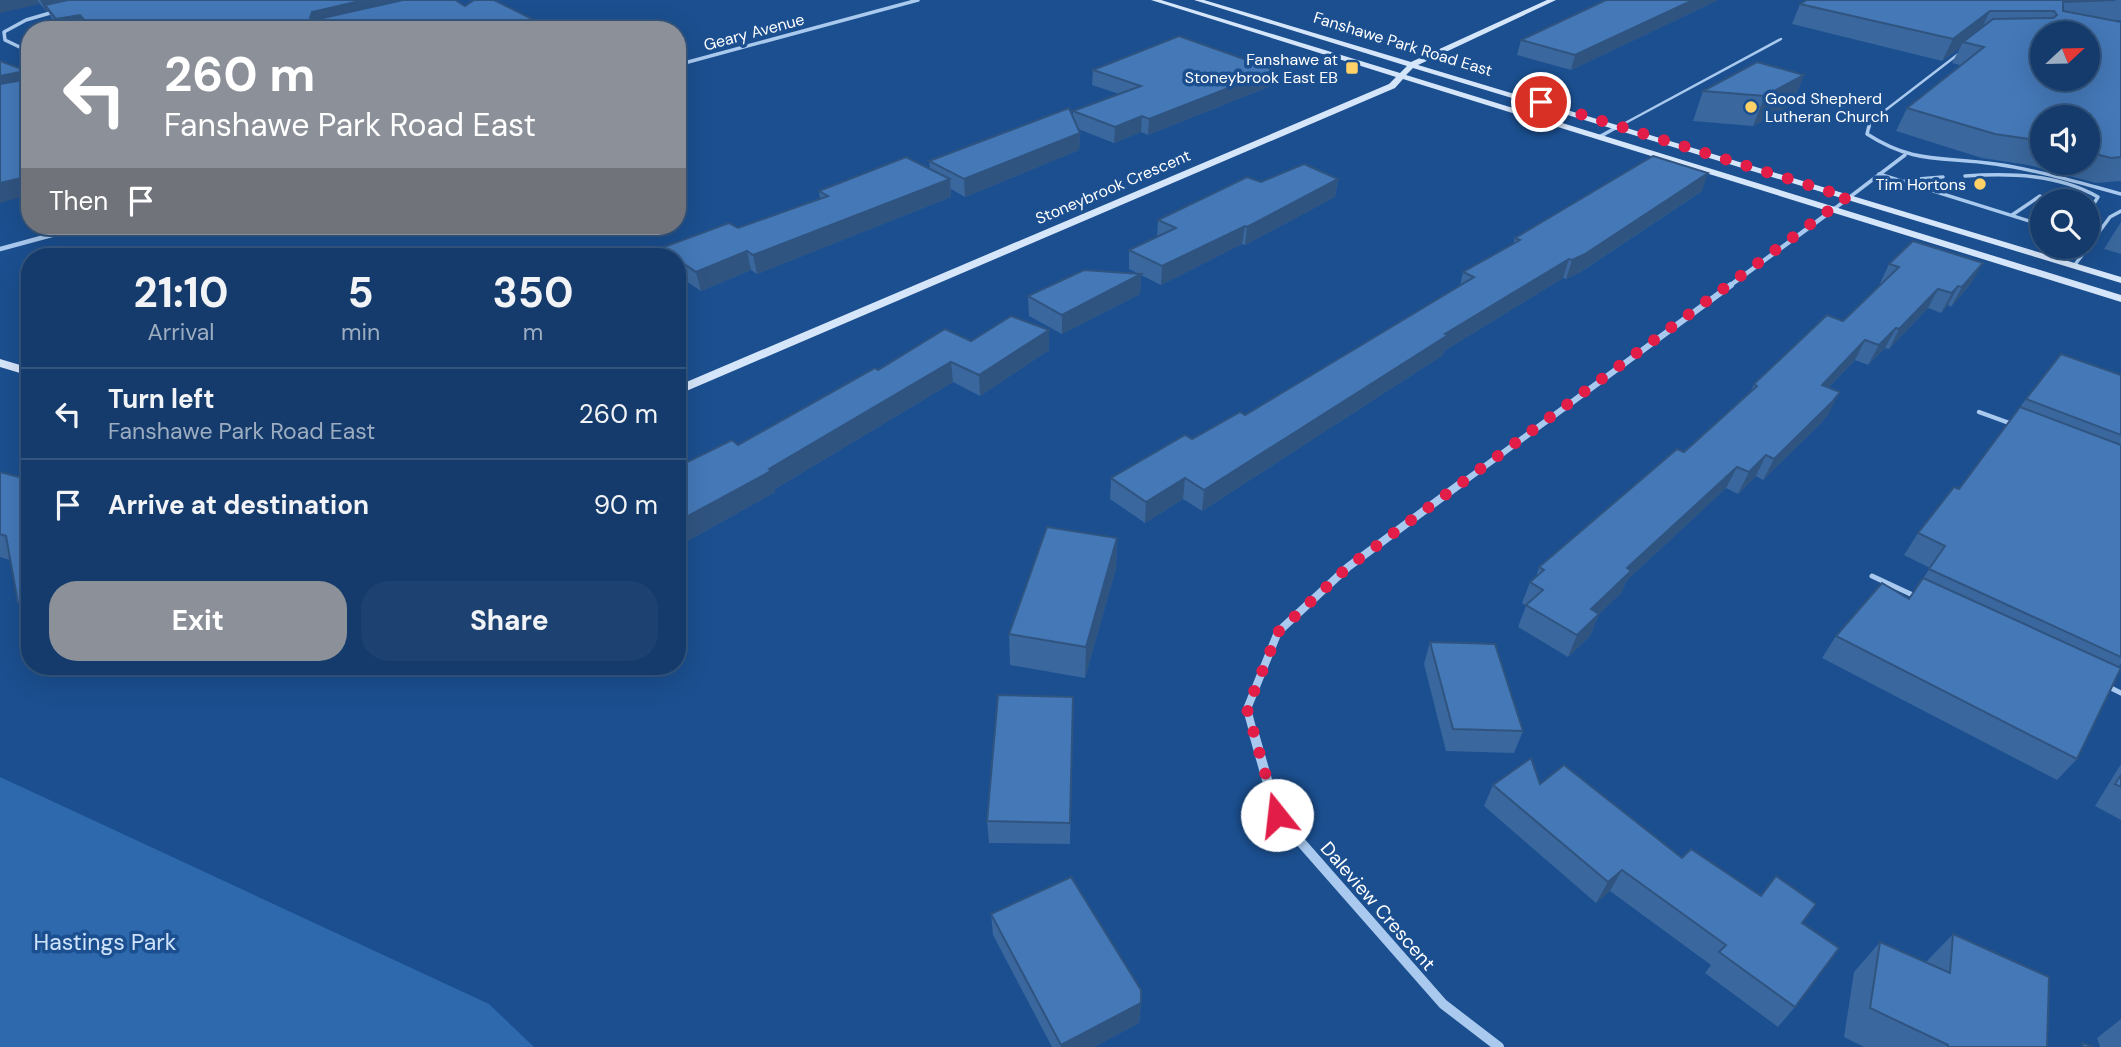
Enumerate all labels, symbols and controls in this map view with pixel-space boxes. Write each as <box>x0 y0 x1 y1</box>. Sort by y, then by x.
street label: Fanshawe Park Road East <box>1311 7 1495 81</box>
street label: Geary Avenue <box>701 8 807 56</box>
north arrow <box>2030 21 2100 91</box>
map controls <box>2030 21 2100 259</box>
text: 260 m <box>164 42 315 106</box>
icon: left <box>49 49 140 140</box>
place label: Fanshawe at Stoneybrook East EB <box>1185 49 1338 88</box>
marker: Fanshawe at Stoneybrook East EB <box>1344 60 1360 76</box>
pin <box>1511 72 1571 132</box>
icon: arrive <box>1522 83 1560 121</box>
place label: Good Shepherd Lutheran Church <box>1765 88 1889 127</box>
marker: Good Shepherd Lutheran Church <box>1743 99 1759 115</box>
text: Fanshawe Park Road East <box>164 104 536 146</box>
button: sound <box>2030 105 2100 175</box>
street label: Stoneybrook Crescent <box>1032 145 1194 229</box>
place label: Tim Hortons <box>1876 174 1966 195</box>
marker: Tim Hortons <box>1972 176 1988 192</box>
icon: arrive <box>122 182 160 220</box>
text: Then <box>49 184 108 218</box>
button: search <box>2030 189 2100 259</box>
text: 21:10 <box>133 265 228 320</box>
text: 5 <box>347 265 374 320</box>
text: 350 <box>493 265 574 320</box>
text: Arrival <box>147 317 214 347</box>
text: min <box>341 317 380 347</box>
text: m <box>523 317 543 347</box>
text: Turn left <box>108 382 215 416</box>
icon: left <box>49 395 87 433</box>
text: 260 m <box>579 397 658 431</box>
text: Fanshawe Park Road East <box>108 416 375 446</box>
icon: arrive <box>49 486 87 524</box>
text: Arrive at destination <box>108 488 369 522</box>
text: 90 m <box>594 488 658 522</box>
button: Exit <box>49 581 347 661</box>
button: Share <box>361 581 658 661</box>
position arrow <box>1240 778 1314 852</box>
street label: Daleview Crescent <box>1315 836 1441 976</box>
park label: Hastings Park <box>34 927 177 957</box>

